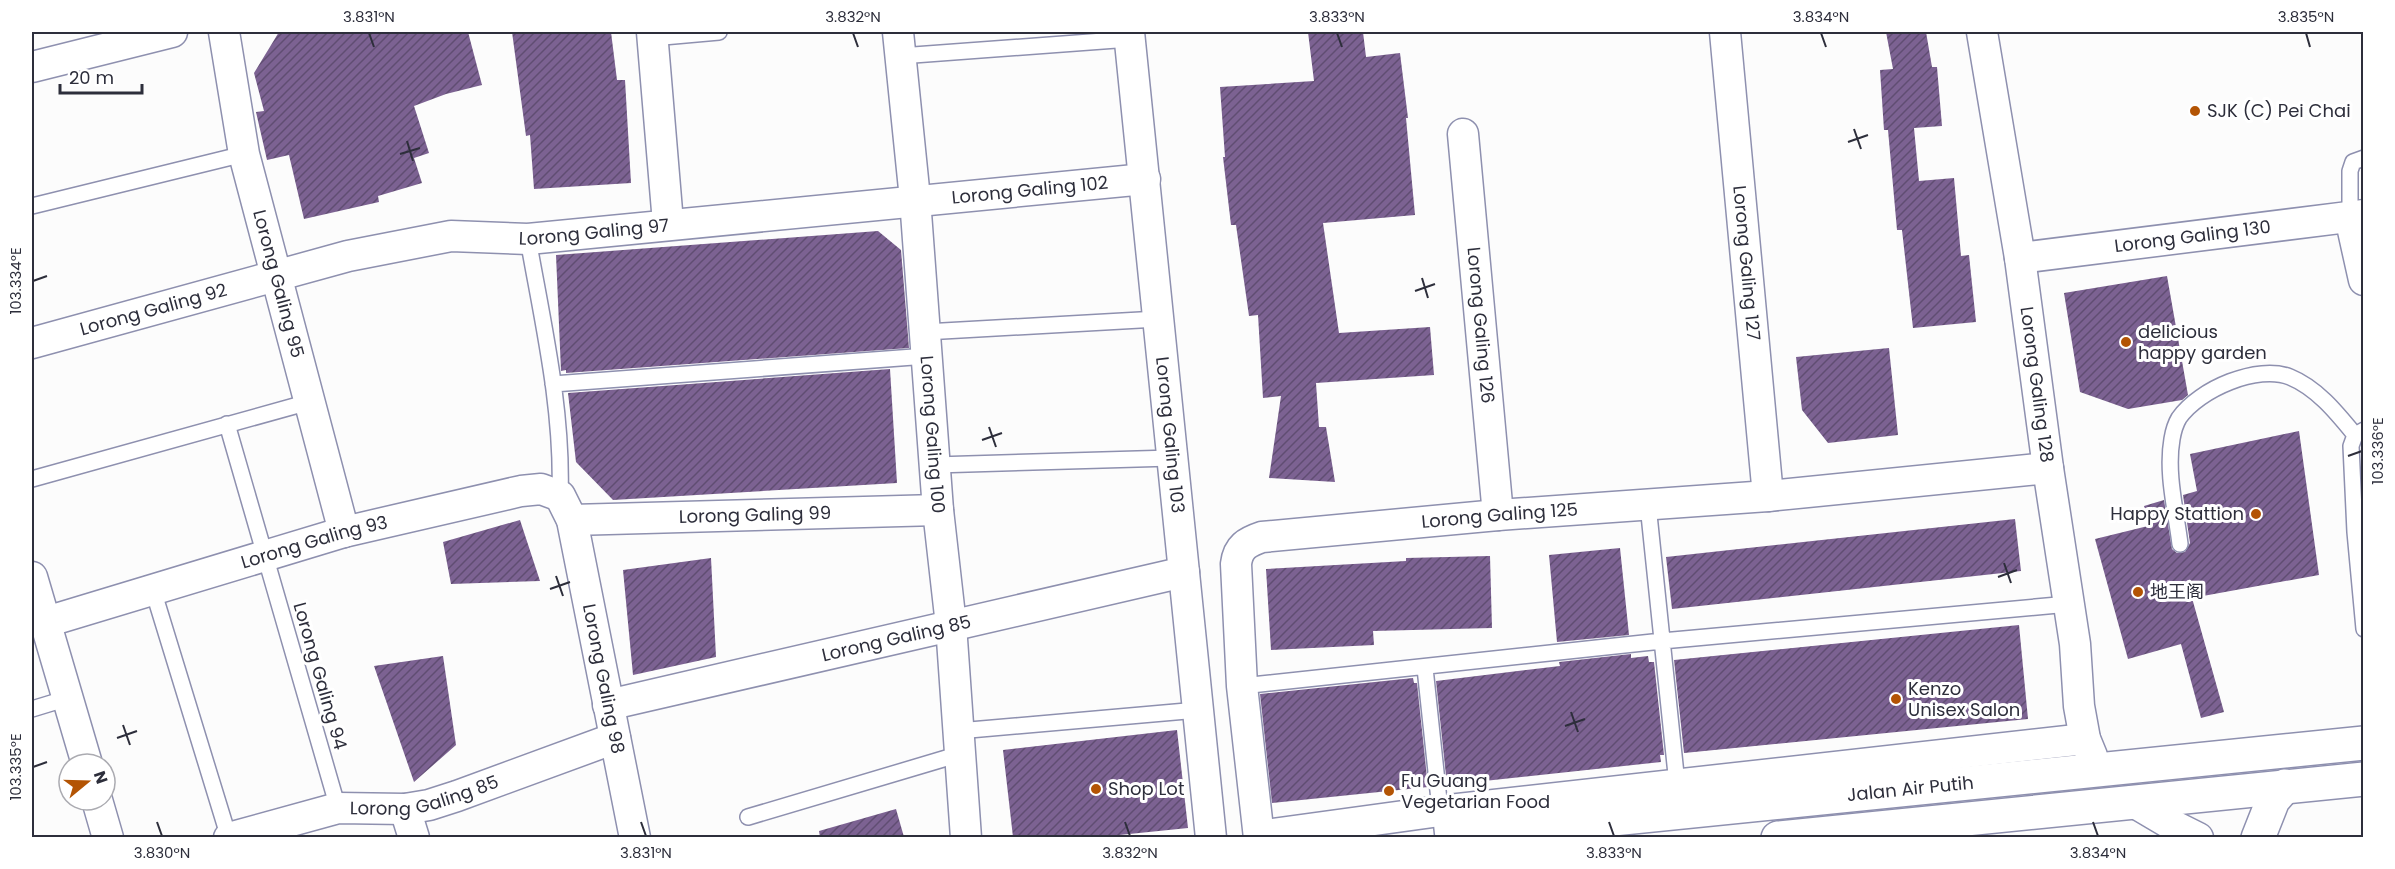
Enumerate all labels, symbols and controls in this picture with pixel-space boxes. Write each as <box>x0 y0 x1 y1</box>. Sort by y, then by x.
text: 3.831°N <box>343 6 395 27</box>
text: 3.832°N <box>825 6 881 27</box>
text: 3.833°N <box>1309 6 1365 27</box>
text: 3.834°N <box>1793 6 1849 27</box>
text: 3.835°N <box>2278 6 2334 27</box>
scale bar <box>60 57 142 95</box>
text: 20 m <box>69 65 114 90</box>
place label: SJK (C) Pei Chai <box>2207 98 2351 123</box>
marker: SJK (C) Pei Chai <box>2188 104 2202 118</box>
street label: Lorong Galing 102 <box>950 170 1109 210</box>
street label: Lorong Galing 127 <box>1727 184 1767 342</box>
street label: Lorong Galing 95 <box>247 207 310 361</box>
street label: Lorong Galing 97 <box>518 212 670 251</box>
street label: Lorong Galing 130 <box>2113 214 2272 258</box>
street label: Lorong Galing 126 <box>1461 246 1501 405</box>
text: 103.334°E <box>5 247 26 315</box>
street label: Lorong Galing 92 <box>77 277 230 341</box>
street label: Lorong Galing 128 <box>2015 305 2060 464</box>
place label: delicious happy garden <box>2138 319 2267 365</box>
marker: delicious happy garden <box>2119 335 2133 349</box>
street label: Lorong Galing 100 <box>915 355 951 514</box>
street label: Lorong Galing 103 <box>1150 355 1191 514</box>
text: 103.336°E <box>2367 417 2388 485</box>
street label: Lorong Galing 125 <box>1420 496 1579 534</box>
street label: Lorong Galing 99 <box>678 500 831 529</box>
place label: Happy Stattion <box>2110 501 2244 526</box>
marker: Happy Stattion <box>2249 507 2263 521</box>
street label: Lorong Galing 93 <box>238 509 390 574</box>
place label: 地王阁 <box>2150 579 2204 604</box>
marker: 地王阁 <box>2131 585 2145 599</box>
street label: Lorong Galing 94 <box>287 599 353 752</box>
street label: Lorong Galing 98 <box>577 601 631 756</box>
street label: Lorong Galing 85 <box>819 609 973 667</box>
place label: Kenzo Unisex Salon <box>1908 676 2020 722</box>
marker: Kenzo Unisex Salon <box>1889 692 1903 706</box>
text: 103.335°E <box>5 733 26 801</box>
north arrow <box>57 752 117 812</box>
text: N <box>88 768 114 787</box>
place label: Fu Guang Vegetarian Food <box>1401 768 1550 814</box>
street label: Lorong Galing 85 <box>350 769 502 821</box>
street label: Jalan Air Putih <box>1846 770 1975 807</box>
place label: Shop Lot <box>1108 776 1184 801</box>
marker: Shop Lot <box>1089 782 1103 796</box>
marker: Fu Guang Vegetarian Food <box>1382 784 1396 798</box>
text: 3.830°N <box>134 842 190 863</box>
text: 3.831°N <box>620 842 672 863</box>
text: 3.832°N <box>1102 842 1158 863</box>
text: 3.833°N <box>1586 842 1642 863</box>
text: 3.834°N <box>2070 842 2126 863</box>

